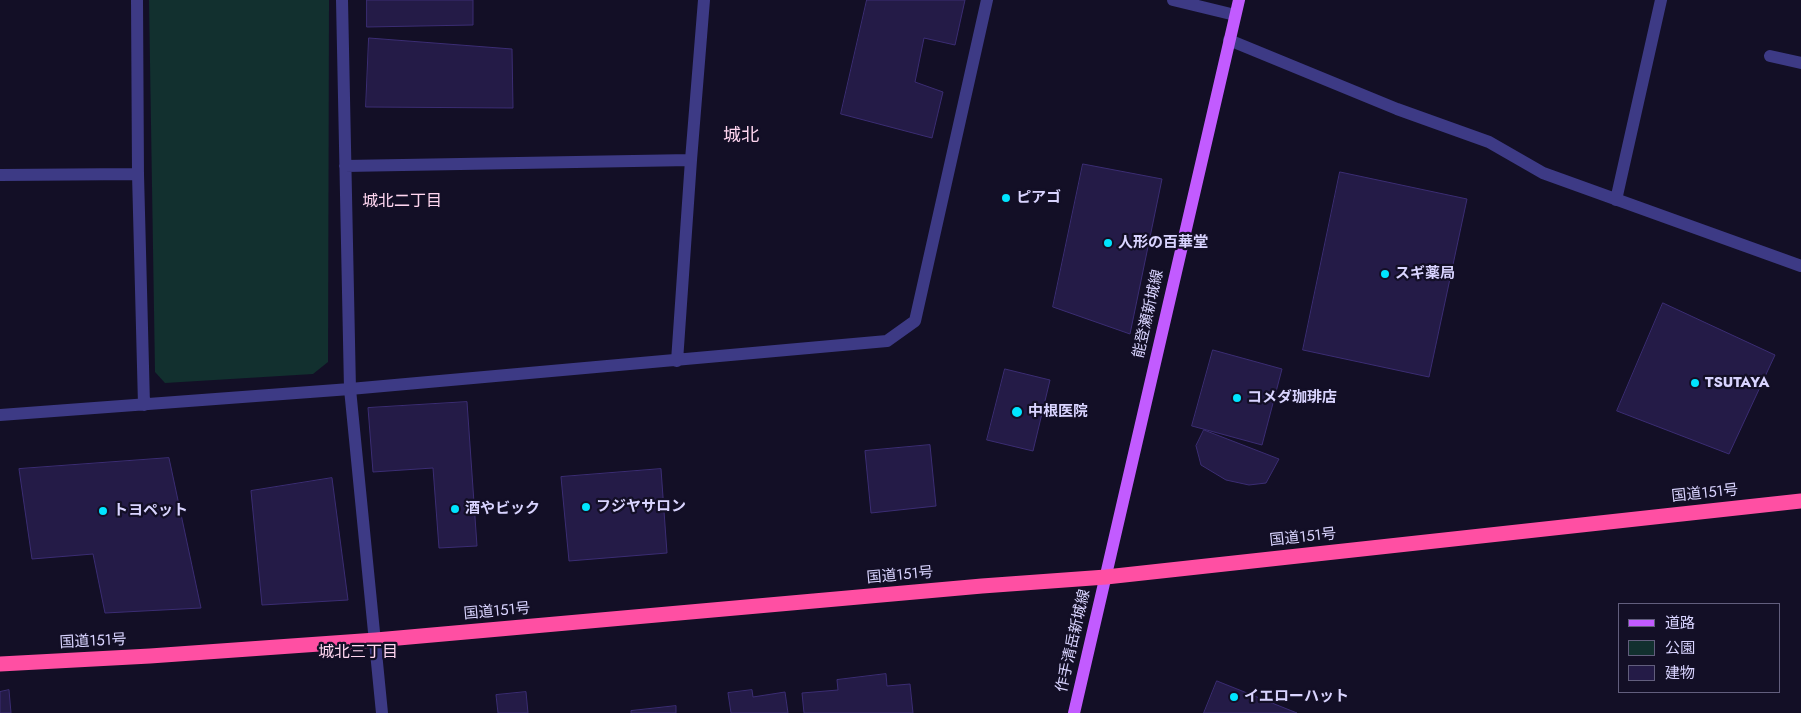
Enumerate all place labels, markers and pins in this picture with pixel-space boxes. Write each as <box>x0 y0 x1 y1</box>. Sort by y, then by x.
place label: ピアゴ <box>1016 189 1061 207</box>
marker: ピアゴ <box>1000 192 1012 204</box>
place label: 人形の百華堂 <box>1118 234 1208 252</box>
marker: 人形の百華堂 <box>1102 237 1114 249</box>
place label: スギ薬局 <box>1395 265 1455 283</box>
marker: スギ薬局 <box>1379 268 1391 280</box>
place label: TSUTAYA <box>1705 374 1770 392</box>
marker: TSUTAYA <box>1689 377 1701 389</box>
place label: コメダ珈琲店 <box>1247 389 1337 407</box>
marker: コメダ珈琲店 <box>1231 392 1243 404</box>
place label: 中根医院 <box>1028 403 1088 421</box>
marker: 中根医院 <box>1010 405 1024 419</box>
place label: フジヤサロン <box>596 498 686 516</box>
place label: 酒やビック <box>465 500 540 518</box>
marker: フジヤサロン <box>580 501 592 513</box>
place label: トヨペット <box>113 502 188 520</box>
marker: 酒やビック <box>449 503 461 515</box>
marker: トヨペット <box>97 505 109 517</box>
place label: イエローハット <box>1244 688 1349 706</box>
marker: イエローハット <box>1228 691 1240 703</box>

